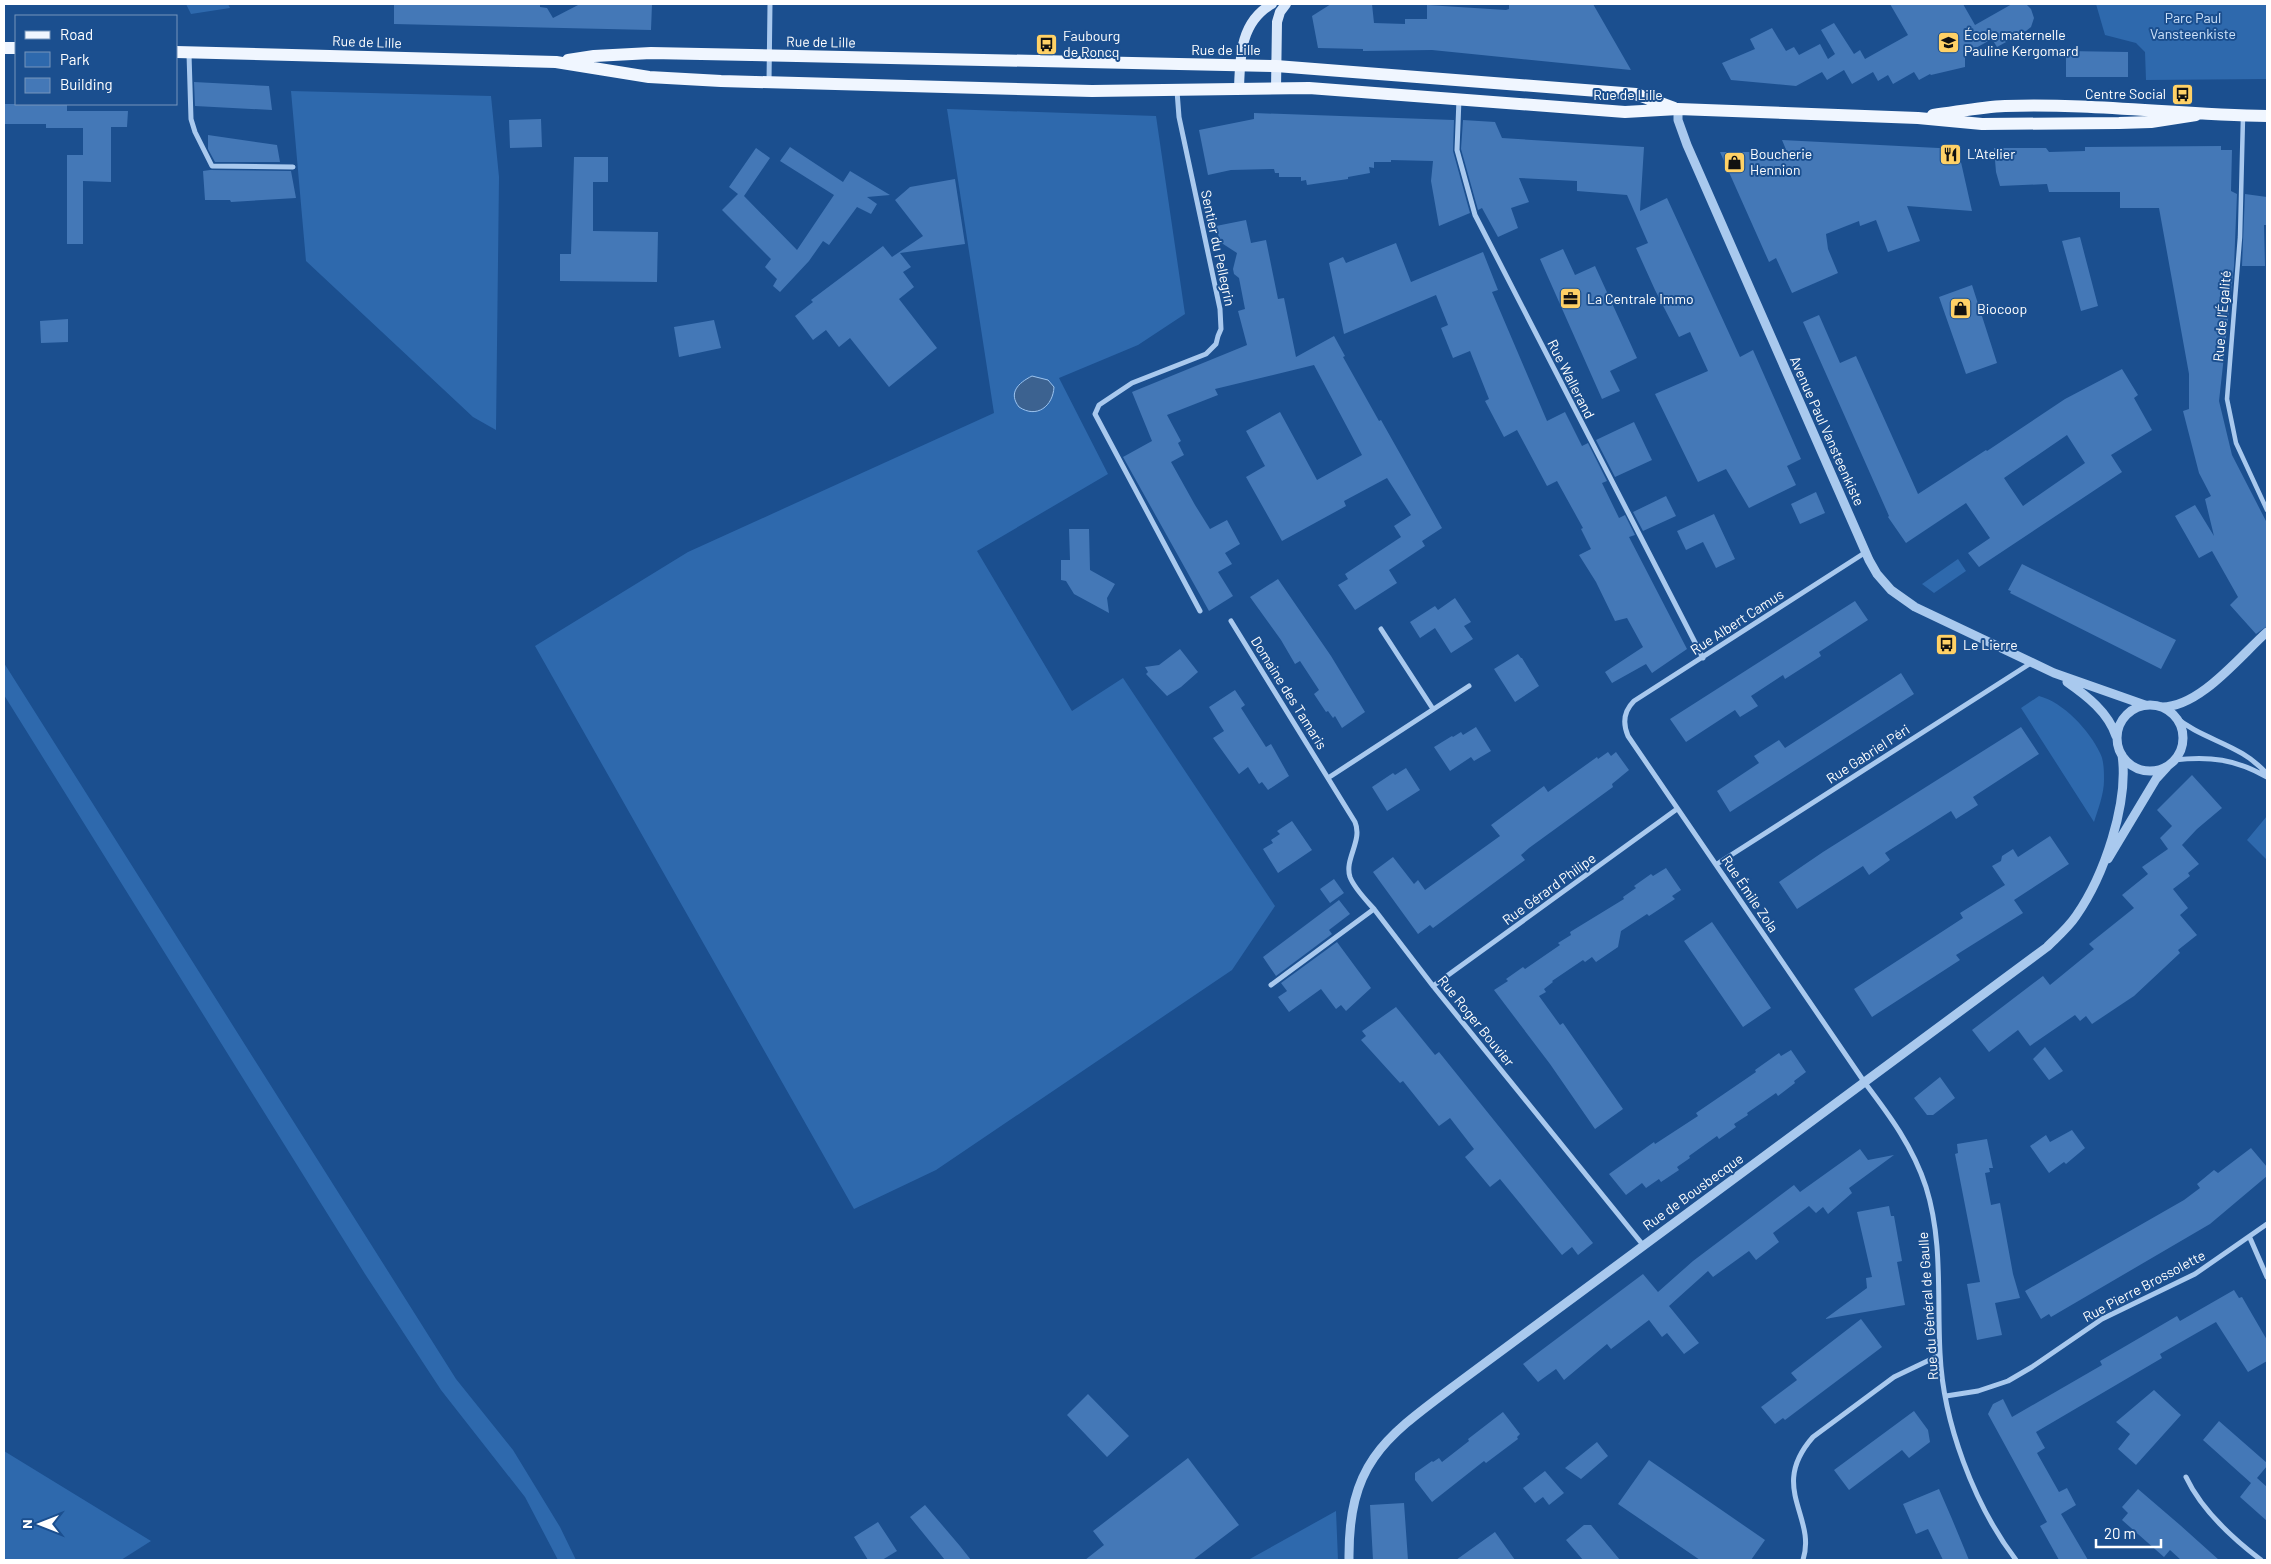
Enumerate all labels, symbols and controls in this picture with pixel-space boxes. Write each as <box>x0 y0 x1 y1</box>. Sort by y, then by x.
park label: Parc Paul Vansteenkiste <box>2150 9 2236 42</box>
legend <box>15 15 178 105</box>
text: Road <box>60 25 93 43</box>
place label: École maternelle Pauline Kergomard <box>1964 26 2079 59</box>
place label: Faubourg de Roncq <box>1063 27 1120 60</box>
school or university icon: École maternelle Pauline Kergomard <box>1936 31 1960 55</box>
street label: Rue de Lille <box>332 32 402 51</box>
street label: Rue de Lille <box>786 32 856 51</box>
bus stop icon: Faubourg de Roncq <box>1035 32 1059 56</box>
street label: Rue de Lille <box>1191 41 1261 58</box>
text: Park <box>60 50 90 68</box>
text: Building <box>60 75 113 93</box>
bus stop icon: Centre Social <box>2170 82 2194 106</box>
place label: Centre Social <box>2085 85 2166 102</box>
street label: Rue de Lille <box>1593 86 1663 103</box>
restaurant icon: L'Atelier <box>1939 142 1963 166</box>
place label: Boucherie Hennion <box>1750 145 1812 178</box>
place label: L'Atelier <box>1967 145 2015 162</box>
shop icon: Boucherie Hennion <box>1722 150 1746 174</box>
street label: Sentier du Pellegrin <box>1198 188 1239 308</box>
street label: Rue de l'Égalité <box>2209 270 2234 362</box>
office icon: La Centrale Immo <box>1559 287 1583 311</box>
place label: La Centrale Immo <box>1587 290 1694 307</box>
shop icon: Biocoop <box>1949 297 1973 321</box>
place label: Biocoop <box>1977 300 2027 317</box>
street label: Rue Wallerand <box>1544 336 1599 421</box>
street label: Avenue Paul Vansteenkiste <box>1787 353 1868 508</box>
street label: Rue Albert Camus <box>1687 585 1787 658</box>
street label: Domaine des Tamaris <box>1248 633 1331 753</box>
bus stop icon: Le Lierre <box>1935 633 1959 657</box>
place label: Le Lierre <box>1963 636 2018 653</box>
street label: Rue Gabriel Péri <box>1823 720 1913 787</box>
street label: Rue Gérard Philipe <box>1499 849 1599 928</box>
street label: Rue Émile Zola <box>1718 852 1782 935</box>
street label: Rue Roger Bouvier <box>1435 972 1518 1070</box>
street label: Rue de Bousbecque <box>1639 1149 1746 1234</box>
street label: Rue du Général de Gaulle <box>1914 1231 1941 1381</box>
street label: Rue Pierre Brossolette <box>2080 1246 2208 1325</box>
north arrow <box>15 1499 65 1549</box>
scale bar <box>2096 1516 2161 1548</box>
text: N <box>18 1519 35 1529</box>
text: 20 m <box>2104 1524 2136 1542</box>

